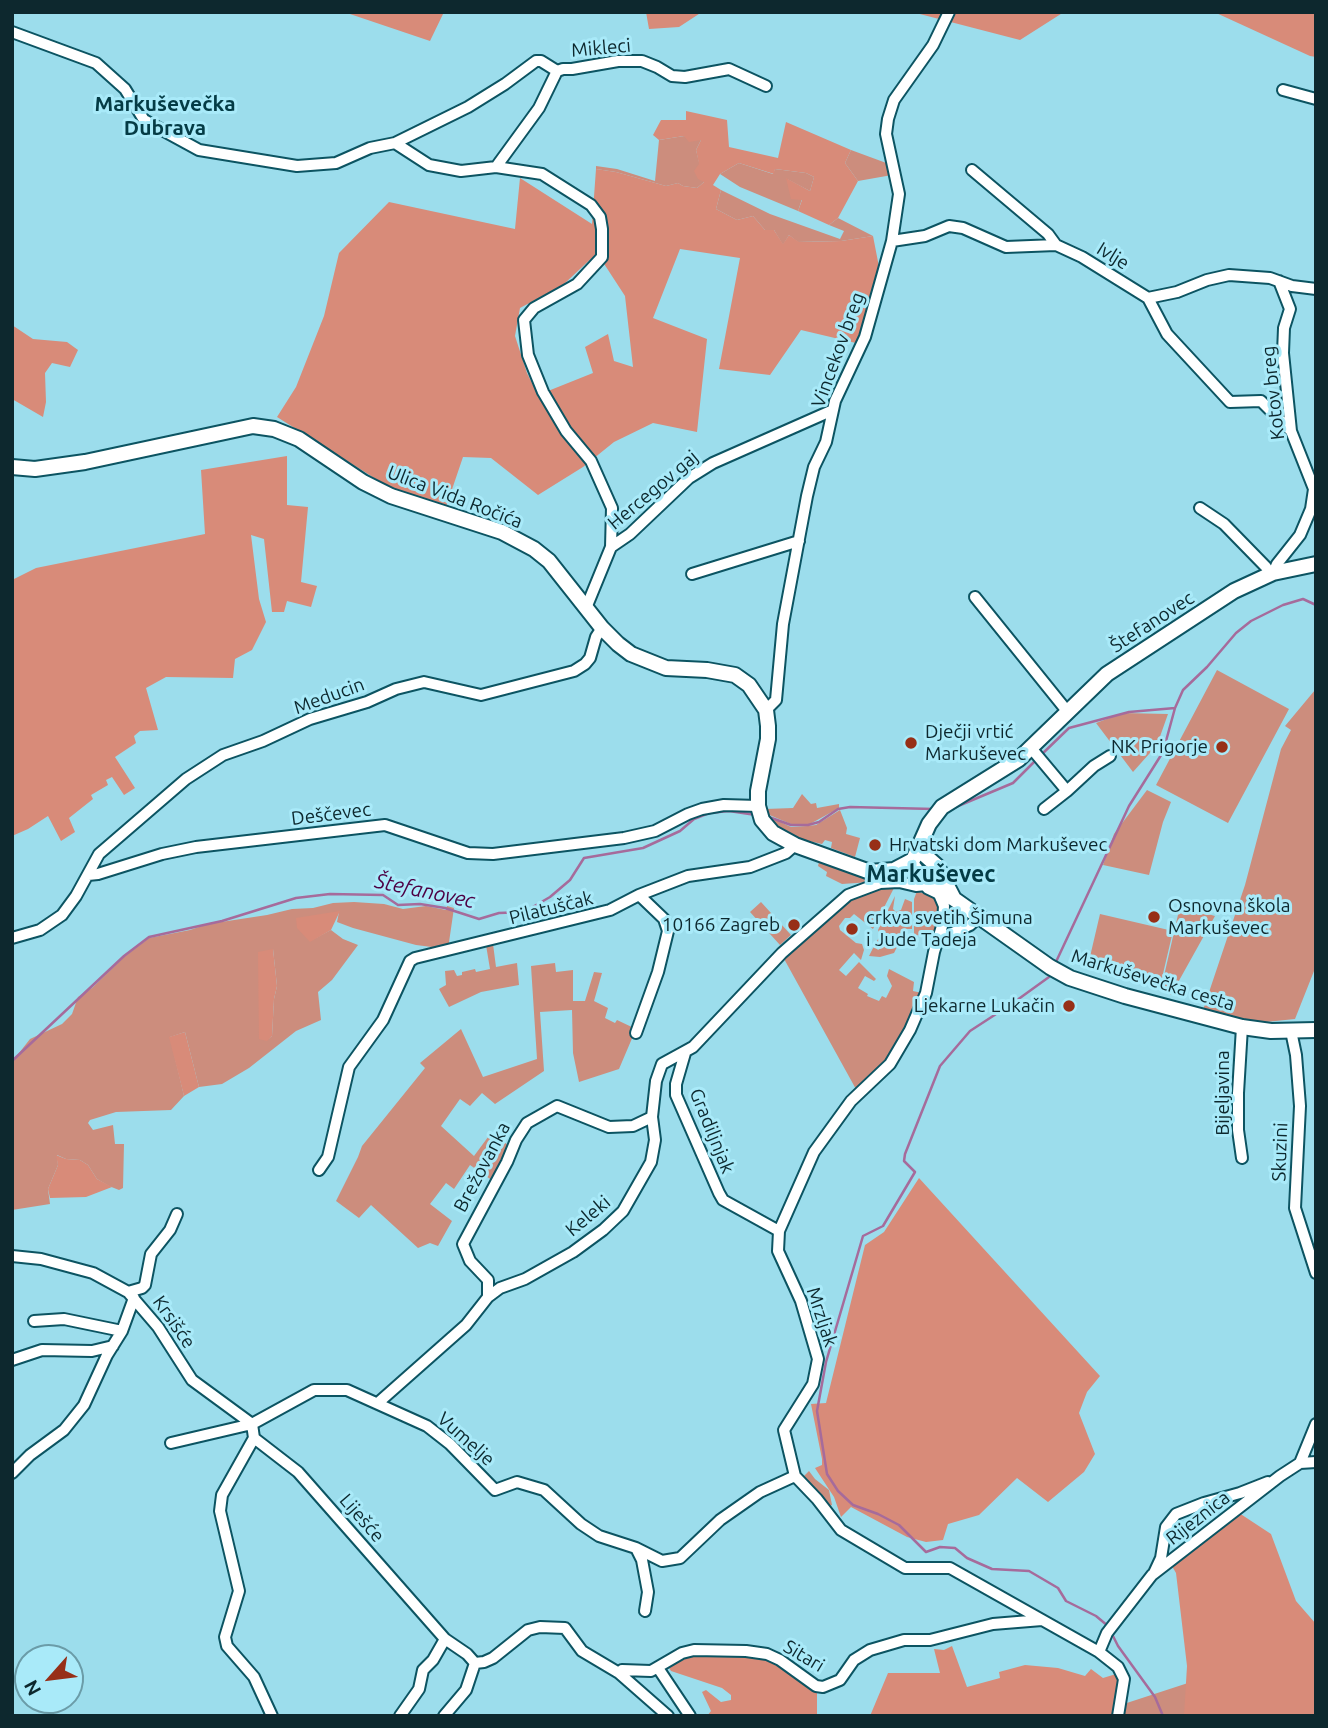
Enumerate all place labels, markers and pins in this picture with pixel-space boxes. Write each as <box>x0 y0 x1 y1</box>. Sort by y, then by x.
place label: Dječji vrtić Markuševec <box>925 721 1026 765</box>
marker: Dječji vrtić Markuševec <box>903 735 919 751</box>
place label: NK Prigorje <box>1111 736 1208 758</box>
marker: NK Prigorje <box>1214 739 1230 755</box>
place label: Hrvatski dom Markuševec <box>889 834 1107 856</box>
marker: Hrvatski dom Markuševec <box>867 837 883 853</box>
place label: Osnovna škola Markuševec <box>1168 895 1291 939</box>
place label: crkva svetih Šimuna i Jude Tadeja <box>866 907 1033 951</box>
marker: Osnovna škola Markuševec <box>1146 909 1162 925</box>
place label: 10166 Zagreb <box>662 914 780 936</box>
marker: 10166 Zagreb <box>786 917 802 933</box>
marker: crkva svetih Šimuna i Jude Tadeja <box>844 921 860 937</box>
place label: Ljekarne Lukačin <box>914 995 1055 1017</box>
marker: Ljekarne Lukačin <box>1061 998 1077 1014</box>

